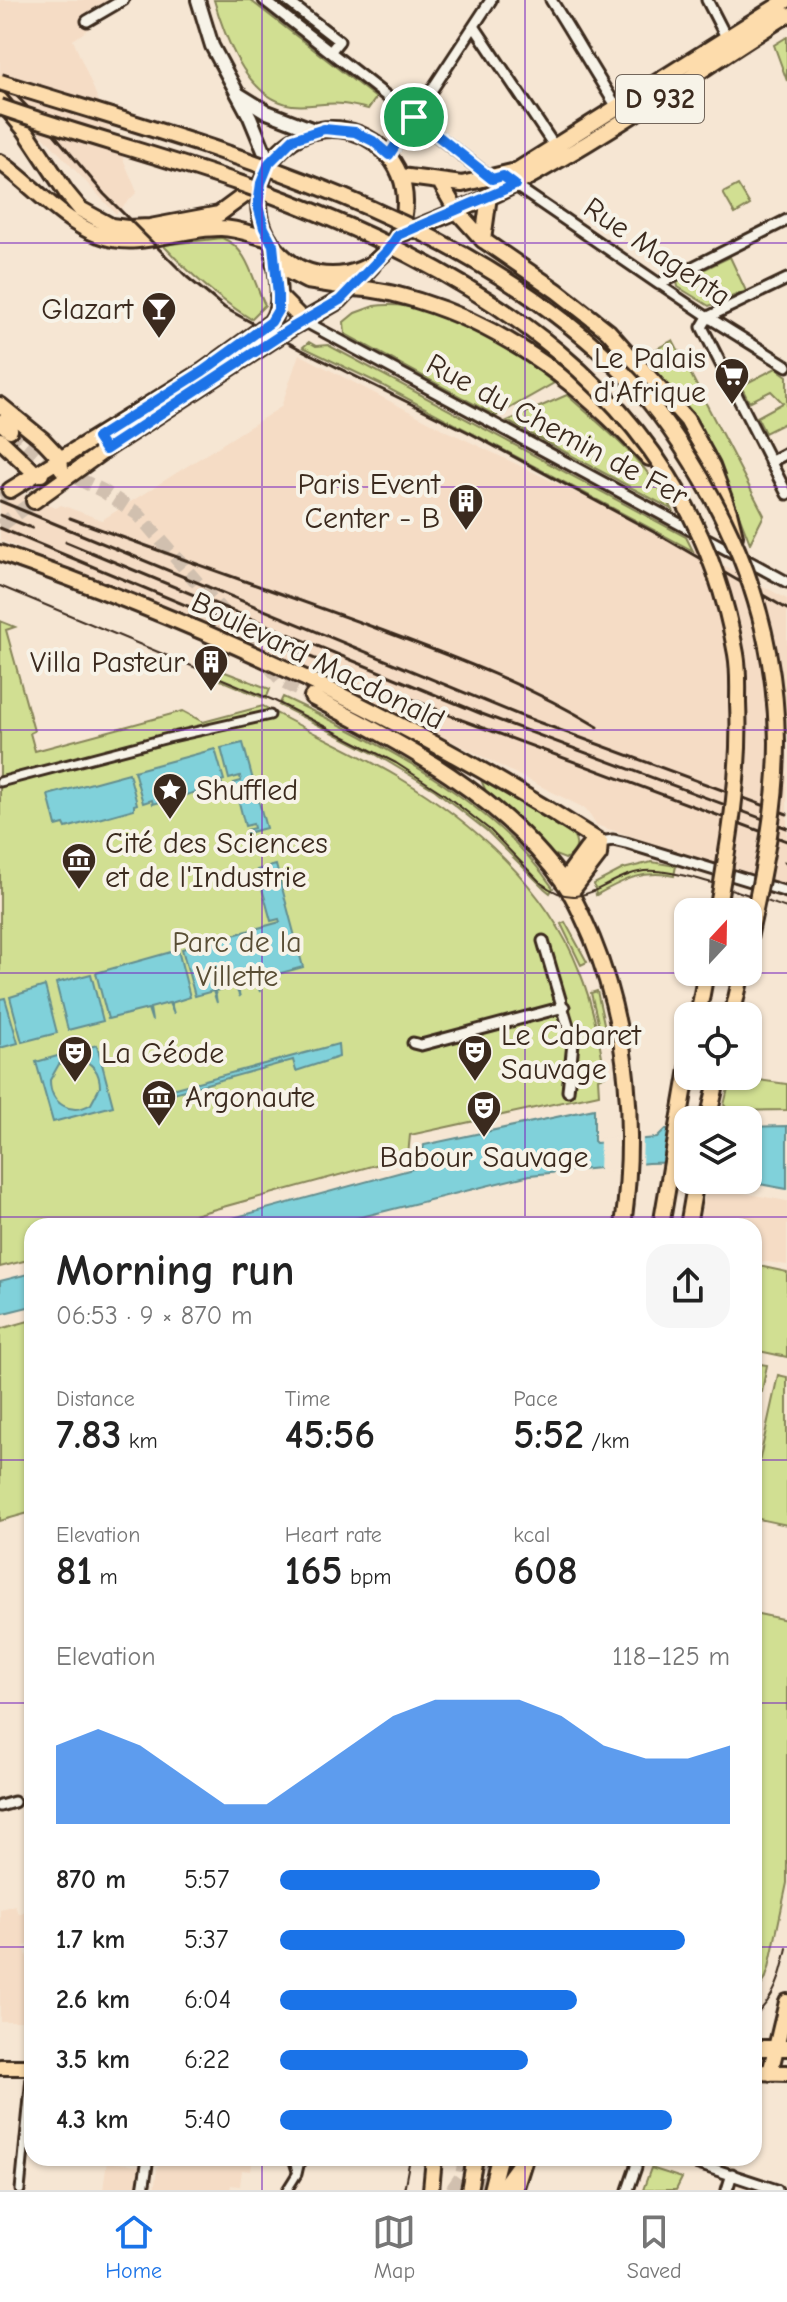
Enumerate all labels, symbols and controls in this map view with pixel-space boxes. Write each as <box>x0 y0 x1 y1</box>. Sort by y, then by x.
road number: D 932 <box>616 75 704 123</box>
pin <box>380 83 448 151</box>
icon: arrive <box>392 95 436 139</box>
street label: Rue Magenta <box>577 190 737 314</box>
bar icon: Glazart <box>140 290 178 340</box>
place label: Glazart <box>41 292 134 327</box>
place label: Le Palais d'Afrique <box>594 341 706 410</box>
street label: Rue du Chemin de Fer <box>420 346 694 514</box>
supermarket icon: Le Palais d'Afrique <box>713 356 751 406</box>
place label: Paris Event Center - B <box>298 467 441 536</box>
building icon: Paris Event Center - B <box>447 482 485 532</box>
street label: Boulevard Macdonald <box>186 585 450 737</box>
building icon: Villa Pasteur <box>192 643 230 693</box>
place label: Villa Pasteur <box>30 645 185 680</box>
place icon: Shuffled <box>151 771 189 821</box>
place label: Shuffled <box>196 773 298 808</box>
place label: Cité des Sciences et de l'Industrie <box>105 826 328 895</box>
museum icon: Cité des Sciences et de l'Industrie <box>60 841 98 891</box>
north arrow <box>674 898 762 986</box>
map controls <box>674 898 762 1194</box>
park label: Parc de la Villette <box>172 925 302 994</box>
button: locate <box>674 1002 762 1090</box>
place label: Le Cabaret Sauvage <box>501 1018 642 1087</box>
theatre icon: Le Cabaret Sauvage <box>456 1033 494 1083</box>
theatre icon: La Géode <box>56 1034 94 1084</box>
place label: La Géode <box>101 1036 224 1071</box>
museum icon: Argonaute <box>140 1078 178 1128</box>
place label: Argonaute <box>185 1080 315 1115</box>
theatre icon: Babour Sauvage <box>465 1089 503 1139</box>
button: layers <box>674 1106 762 1194</box>
place label: Babour Sauvage <box>380 1140 588 1175</box>
button: share <box>646 1244 730 1328</box>
text: Morning run <box>56 1245 295 1296</box>
text: 06:53 · 9 × 870 m <box>56 1301 252 1331</box>
text: Distance <box>56 1386 135 1412</box>
text: Time <box>285 1386 330 1412</box>
text: Pace <box>513 1386 558 1412</box>
text: 7.83 <box>56 1412 121 1458</box>
text: 45:56 <box>285 1412 375 1458</box>
text: 5:52 <box>513 1412 584 1458</box>
text: km <box>121 1428 158 1454</box>
text: /km <box>584 1428 630 1454</box>
text: Elevation <box>56 1522 140 1548</box>
text: Heart rate <box>285 1522 382 1548</box>
text: kcal <box>513 1522 550 1548</box>
text: 81 <box>56 1548 92 1594</box>
text: 165 <box>285 1548 343 1594</box>
text: 608 <box>513 1548 578 1594</box>
text: m <box>92 1564 118 1590</box>
text: bpm <box>343 1564 392 1590</box>
text: Elevation <box>56 1642 156 1672</box>
text: 118–125 m <box>612 1642 730 1672</box>
text: 870 m <box>56 1865 126 1895</box>
text: 5:57 <box>184 1865 229 1895</box>
text: 1.7 km <box>56 1925 125 1955</box>
text: 5:37 <box>184 1925 228 1955</box>
text: 2.6 km <box>56 1985 130 2015</box>
text: 6:04 <box>184 1985 231 2015</box>
text: 3.5 km <box>56 2045 130 2075</box>
text: 6:22 <box>184 2045 230 2075</box>
text: 4.3 km <box>56 2105 128 2135</box>
text: 5:40 <box>184 2105 231 2135</box>
tab: Home <box>105 2210 162 2284</box>
tab: Map <box>372 2210 416 2284</box>
tab: Saved <box>627 2210 682 2284</box>

